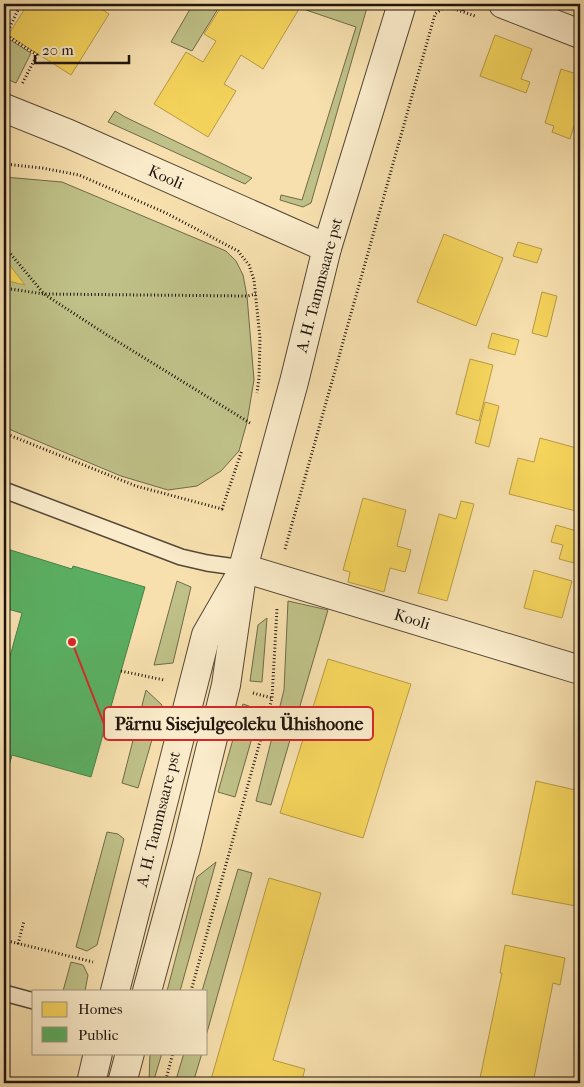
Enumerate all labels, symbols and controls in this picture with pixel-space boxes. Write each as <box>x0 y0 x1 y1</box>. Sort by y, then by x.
scale bar <box>35 32 129 64</box>
text: 20 m <box>42 41 74 59</box>
street label: Kooli <box>145 161 187 193</box>
street label: A. H. Tammsaare pst <box>292 215 346 355</box>
street label: Kooli <box>392 605 433 634</box>
callout: Pärnu Sisejulgeoleku Ühishoone <box>104 707 373 740</box>
text: Pärnu Sisejulgeoleku Ühishoone <box>115 712 363 735</box>
street label: A. H. Tammsaare pst <box>132 749 184 890</box>
legend <box>32 990 208 1054</box>
text: Homes <box>78 1000 123 1018</box>
text: Public <box>78 1026 119 1044</box>

